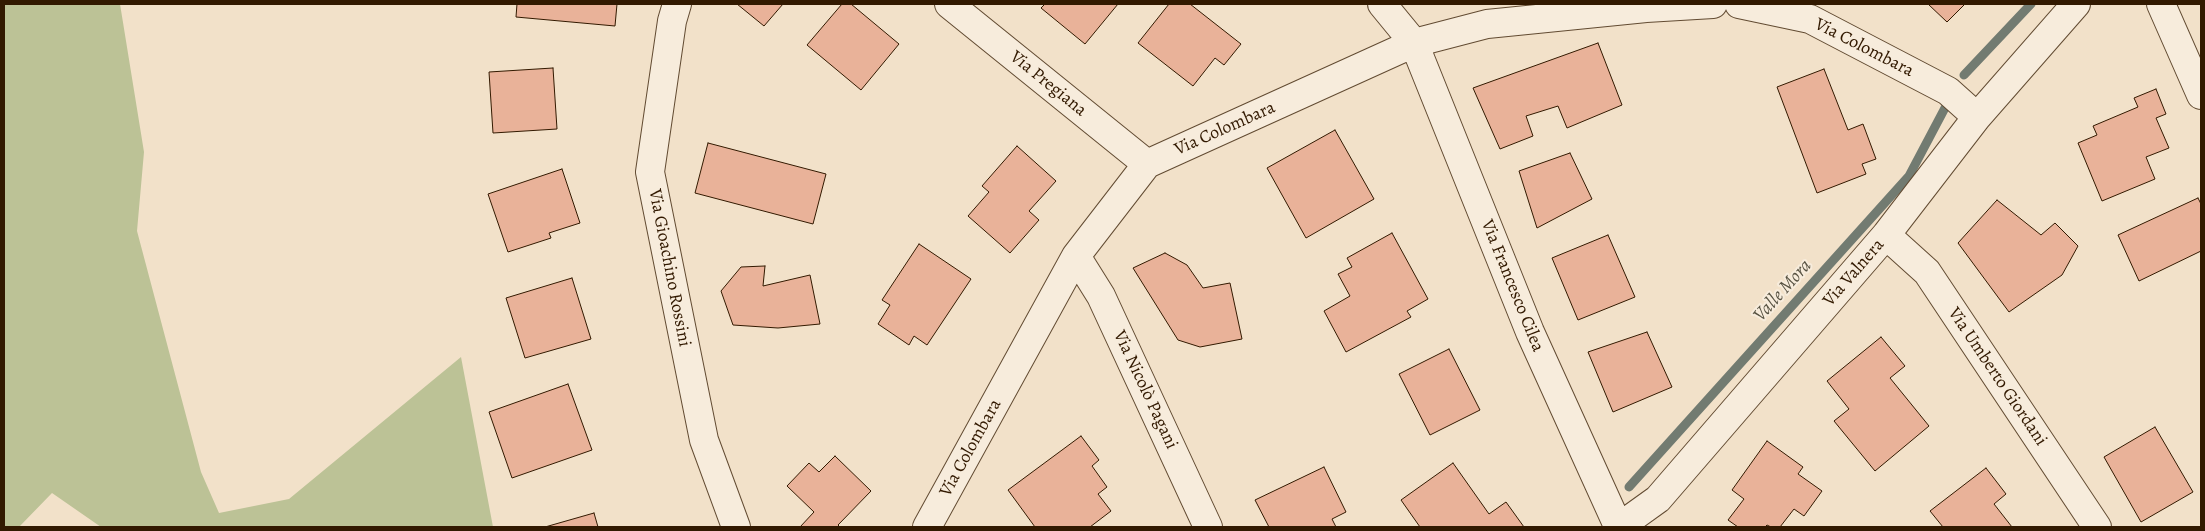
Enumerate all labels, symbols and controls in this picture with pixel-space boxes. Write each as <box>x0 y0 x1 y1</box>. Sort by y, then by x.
street label: Via Colombara <box>1811 14 1917 82</box>
street label: Via Pregiana <box>1005 47 1091 121</box>
street label: Via Colombara <box>1171 97 1279 161</box>
street label: Via Gioachino Rossini <box>643 187 695 349</box>
street label: Via Francesco Cilea <box>1476 217 1548 355</box>
street label: Via Valnera <box>1819 235 1889 311</box>
water label: Valle Mora <box>1749 255 1817 327</box>
street label: Via Umberto Giordani <box>1943 304 2051 450</box>
street label: Via Nicolò Pagani <box>1108 327 1182 453</box>
street label: Via Colombara <box>935 395 1007 501</box>

